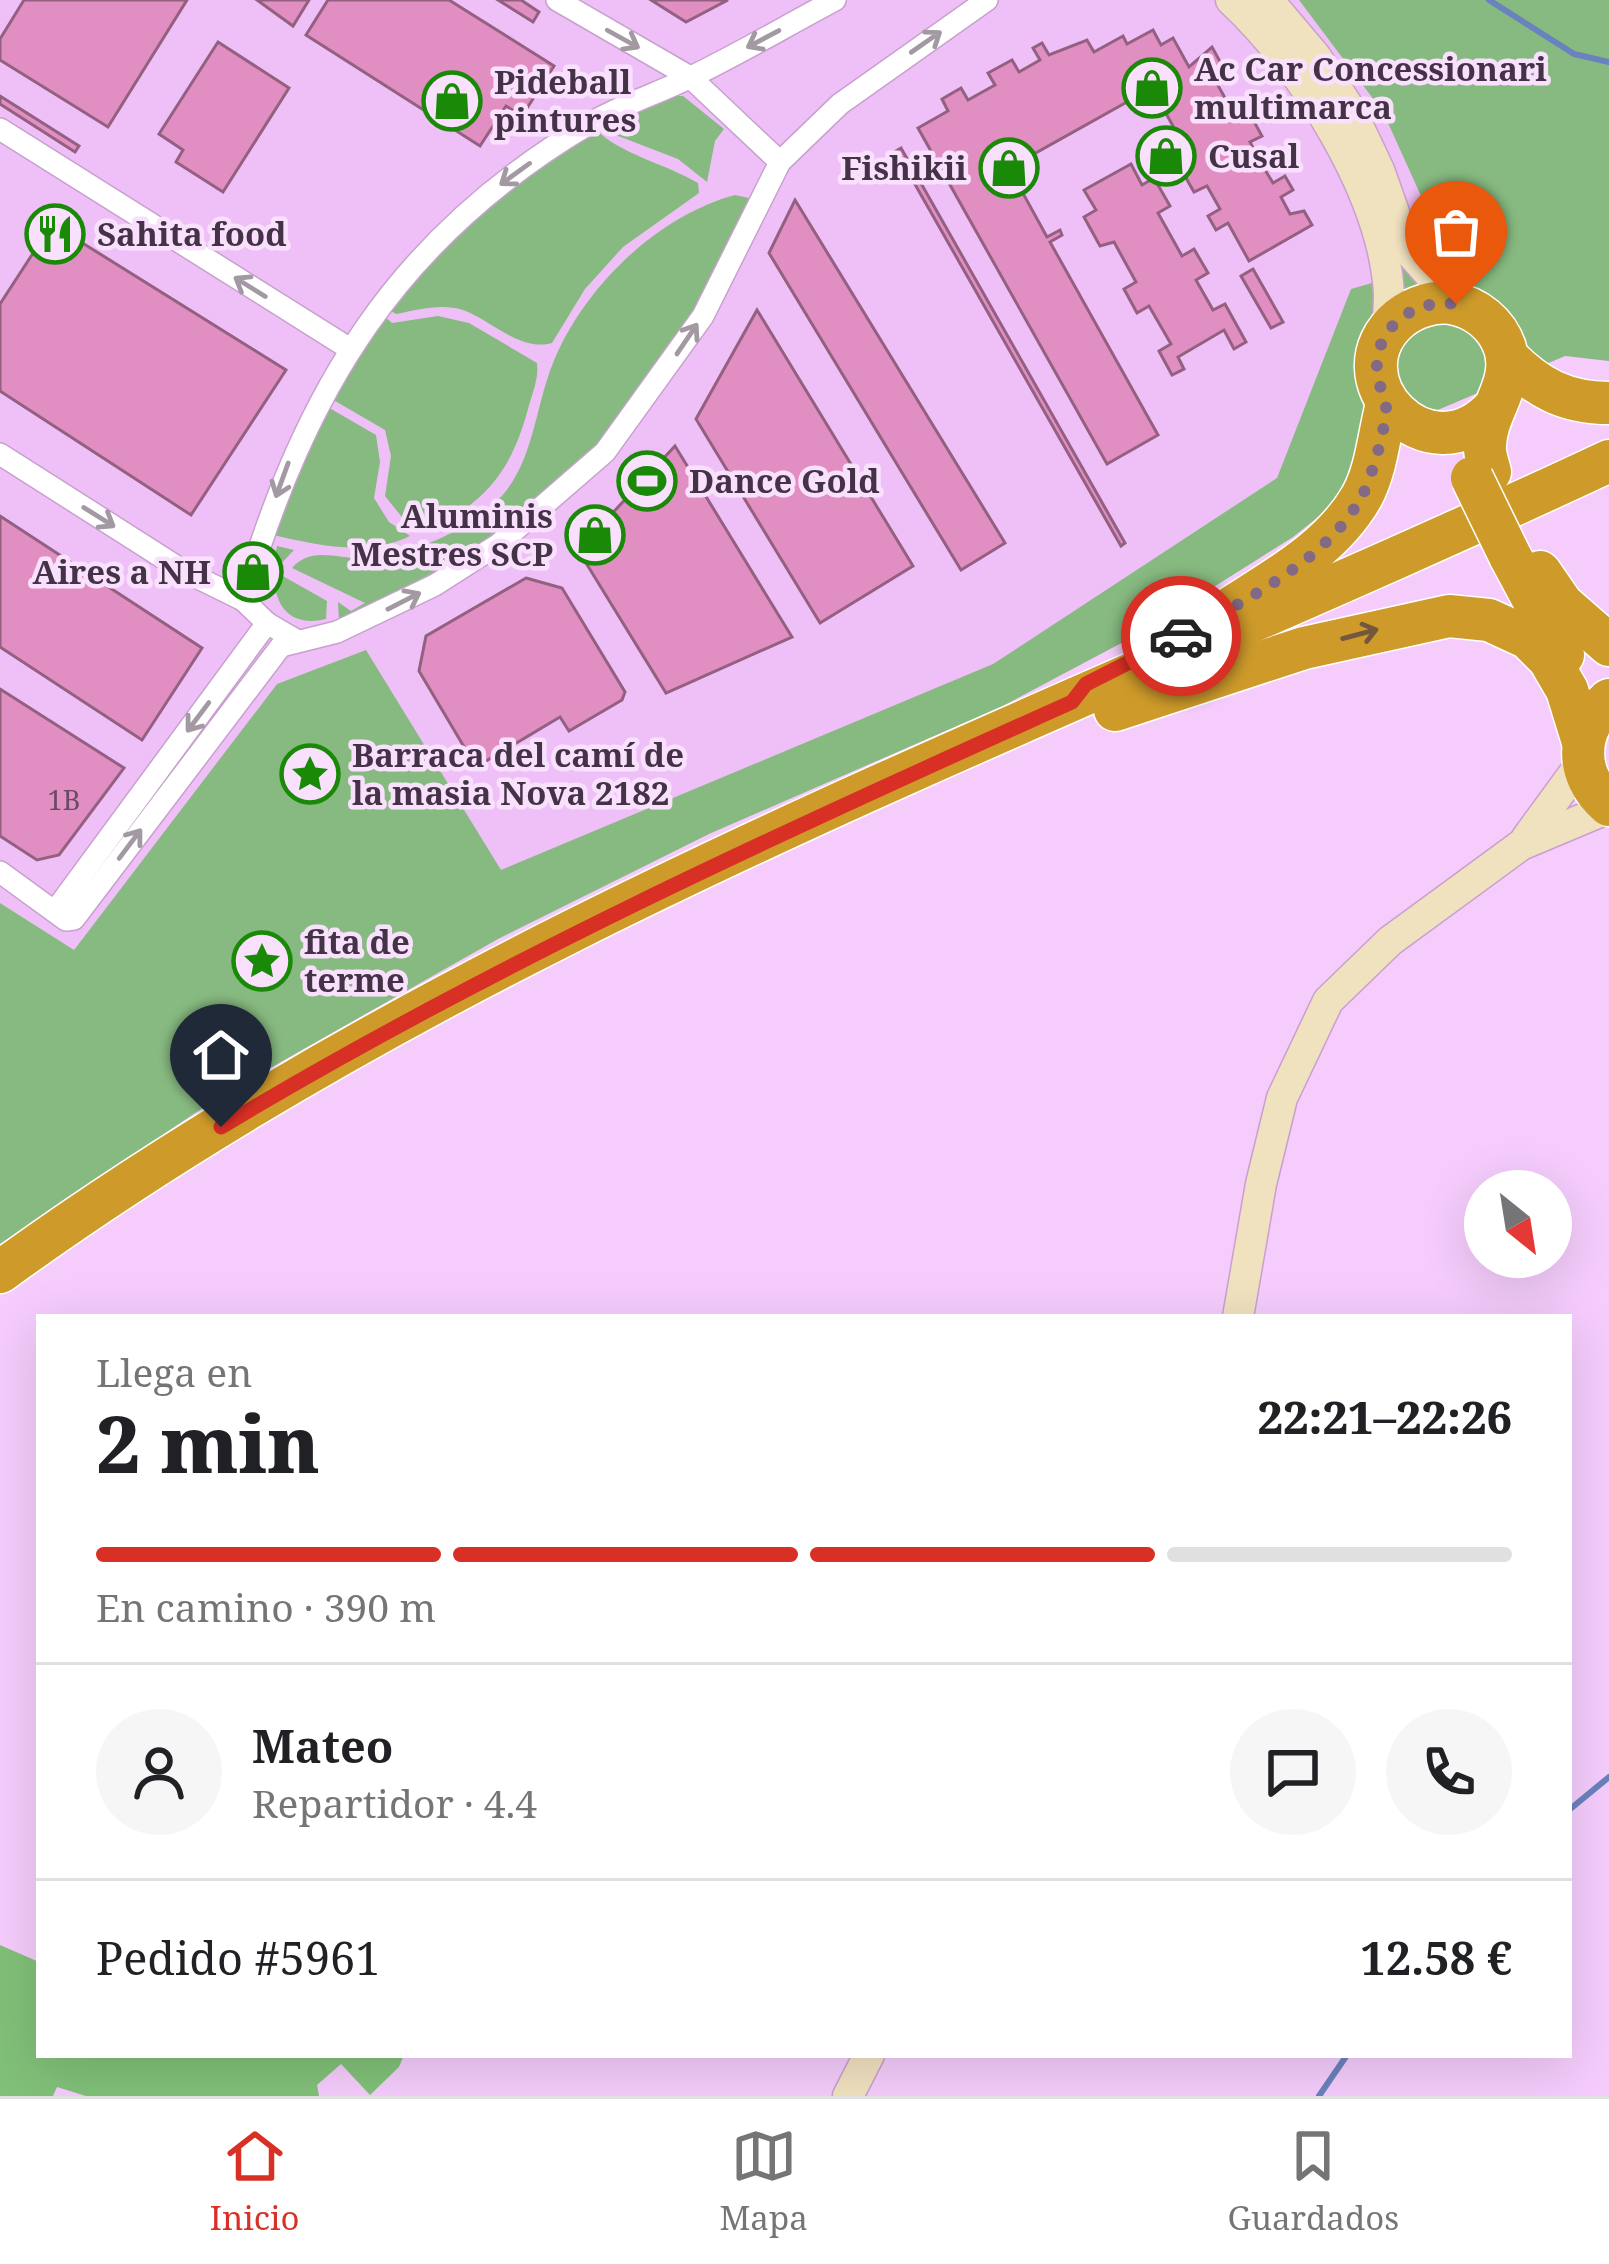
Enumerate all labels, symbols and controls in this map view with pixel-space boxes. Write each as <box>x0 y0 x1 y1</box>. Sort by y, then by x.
one-way arrow <box>605 28 640 52</box>
one-way arrow <box>745 28 781 51</box>
one-way arrow <box>908 30 942 55</box>
place label: Ac Car Concessionari multimarca <box>1194 46 1547 129</box>
shop icon: Ac Car Concessionari multimarca <box>1121 57 1183 119</box>
place label: Pideball pintures <box>494 59 636 142</box>
shop icon: Pideball pintures <box>421 70 483 132</box>
shop icon: Cusal <box>1135 125 1197 187</box>
place label: Cusal <box>1208 133 1300 178</box>
shop icon: Fishikii <box>978 137 1040 199</box>
place label: Fishikii <box>841 145 967 190</box>
one-way arrow <box>499 160 532 186</box>
pin <box>1405 181 1507 304</box>
icon: bag <box>1423 199 1489 265</box>
restaurant icon: Sahita food <box>24 203 86 265</box>
place label: Sahita food <box>97 211 287 256</box>
one-way arrow <box>234 275 268 300</box>
one-way arrow <box>674 323 699 357</box>
sports icon: Dance Gold <box>616 450 678 512</box>
place label: Dance Gold <box>689 458 880 503</box>
one-way arrow <box>270 461 292 498</box>
place label: Aluminis Mestres SCP <box>351 493 553 576</box>
shop icon: Aluminis Mestres SCP <box>564 504 626 566</box>
one-way arrow <box>81 505 115 529</box>
shop icon: Aires a NH <box>222 541 284 603</box>
place label: Aires a NH <box>33 549 211 594</box>
courier <box>1121 576 1241 696</box>
one-way arrow <box>386 589 421 612</box>
icon: car <box>1148 603 1214 669</box>
one-way arrow <box>1341 622 1379 644</box>
one-way arrow <box>185 700 211 733</box>
place label: Barraca del camí de la masia Nova 2182 <box>352 732 684 815</box>
place icon: Barraca del camí de la masia Nova 2182 <box>279 743 341 805</box>
house number: 1B <box>48 781 80 818</box>
one-way arrow <box>117 828 143 860</box>
place label: fita de terme <box>304 919 410 1002</box>
place icon: fita de terme <box>231 930 293 992</box>
pin <box>170 1004 272 1127</box>
icon: home <box>188 1022 254 1088</box>
north arrow <box>1464 1170 1572 1278</box>
map controls <box>1464 1170 1572 1278</box>
text: Llega en <box>96 1345 252 1398</box>
text: 22:21–22:26 <box>1257 1386 1512 1447</box>
text: 2 min <box>96 1390 320 1496</box>
text: En camino · 390 m <box>96 1580 436 1633</box>
button: person <box>96 1709 222 1835</box>
button: chat <box>1230 1709 1356 1835</box>
button: phone <box>1386 1709 1512 1835</box>
text: Mateo <box>252 1715 393 1776</box>
text: Repartidor · 4.4 <box>252 1776 537 1829</box>
text: Pedido #5961 <box>96 1927 380 1988</box>
text: 12.58 € <box>1360 1927 1512 1988</box>
tab: Inicio <box>210 2123 300 2240</box>
tab: Mapa <box>719 2123 808 2240</box>
tab: Guardados <box>1227 2123 1399 2240</box>

